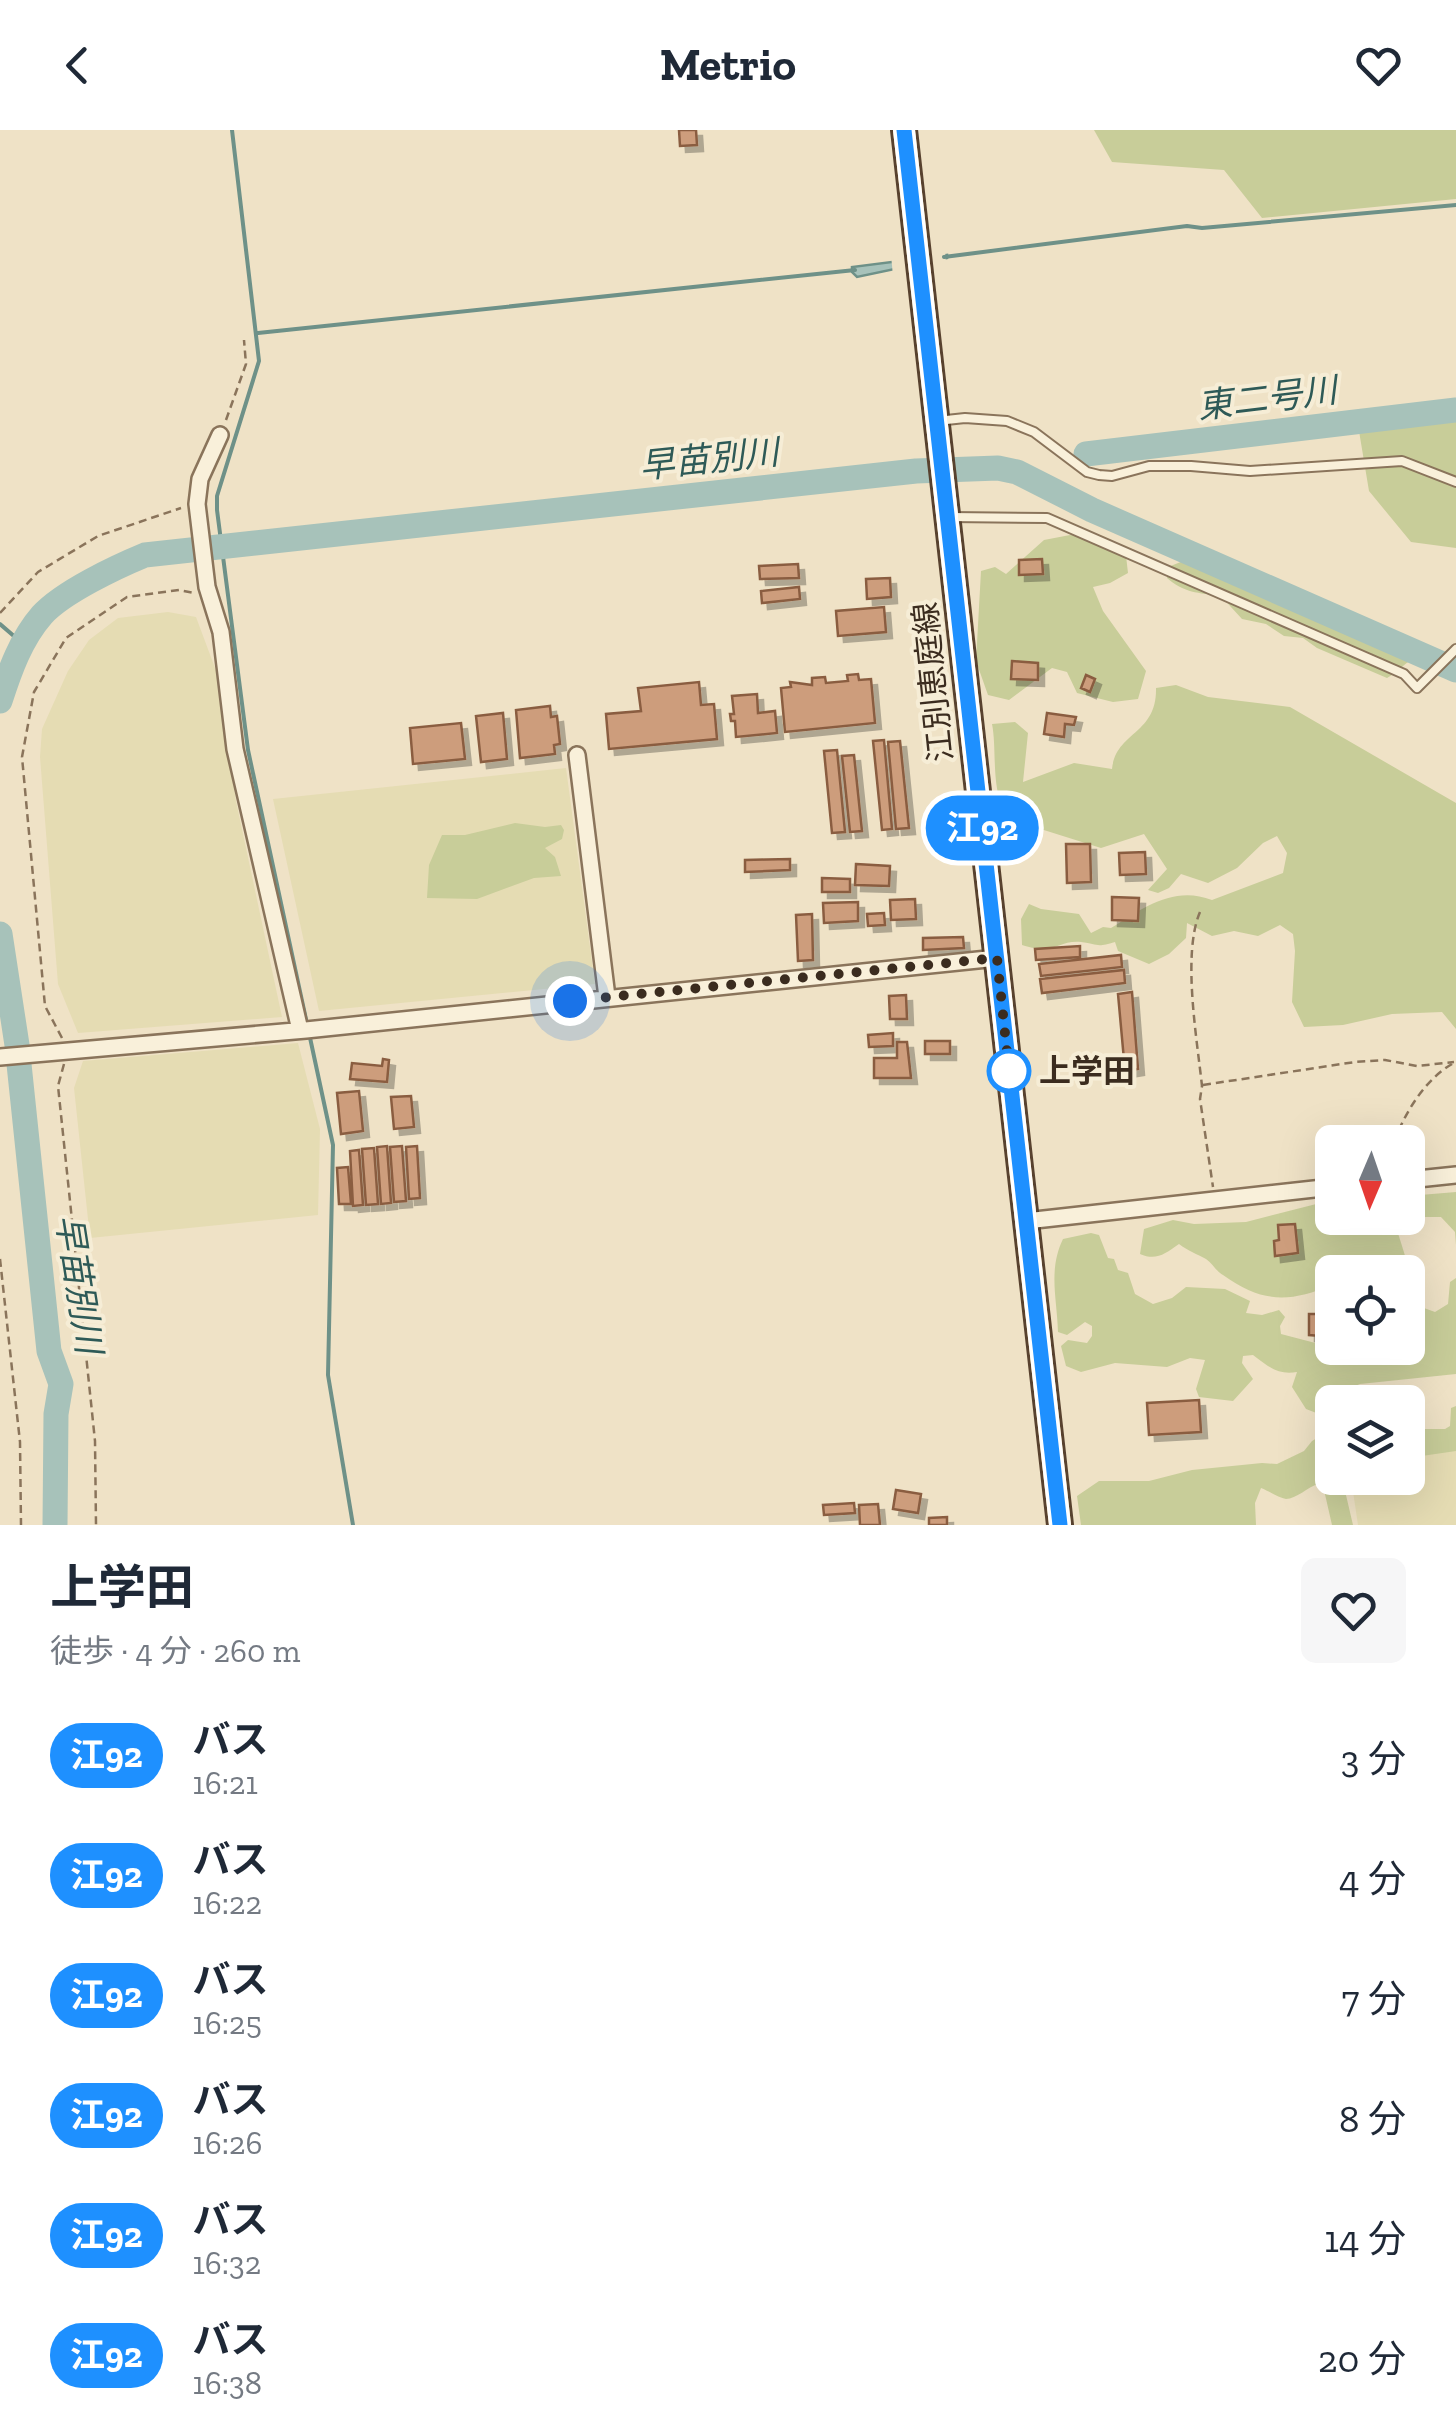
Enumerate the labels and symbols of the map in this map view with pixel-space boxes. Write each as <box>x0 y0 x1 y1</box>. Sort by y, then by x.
water label: 東二号川 <box>1195 368 1343 427</box>
water label: 早苗別川 <box>637 430 785 487</box>
street label: 江別恵庭線 <box>906 600 960 764</box>
line badge: 江92 <box>924 796 1040 860</box>
your location <box>545 976 595 1026</box>
marker: 上学田 <box>988 1050 1030 1092</box>
place label: 上学田 <box>1039 1052 1135 1090</box>
north arrow <box>1315 1125 1425 1235</box>
water label: 早苗別川 <box>47 1212 111 1360</box>

